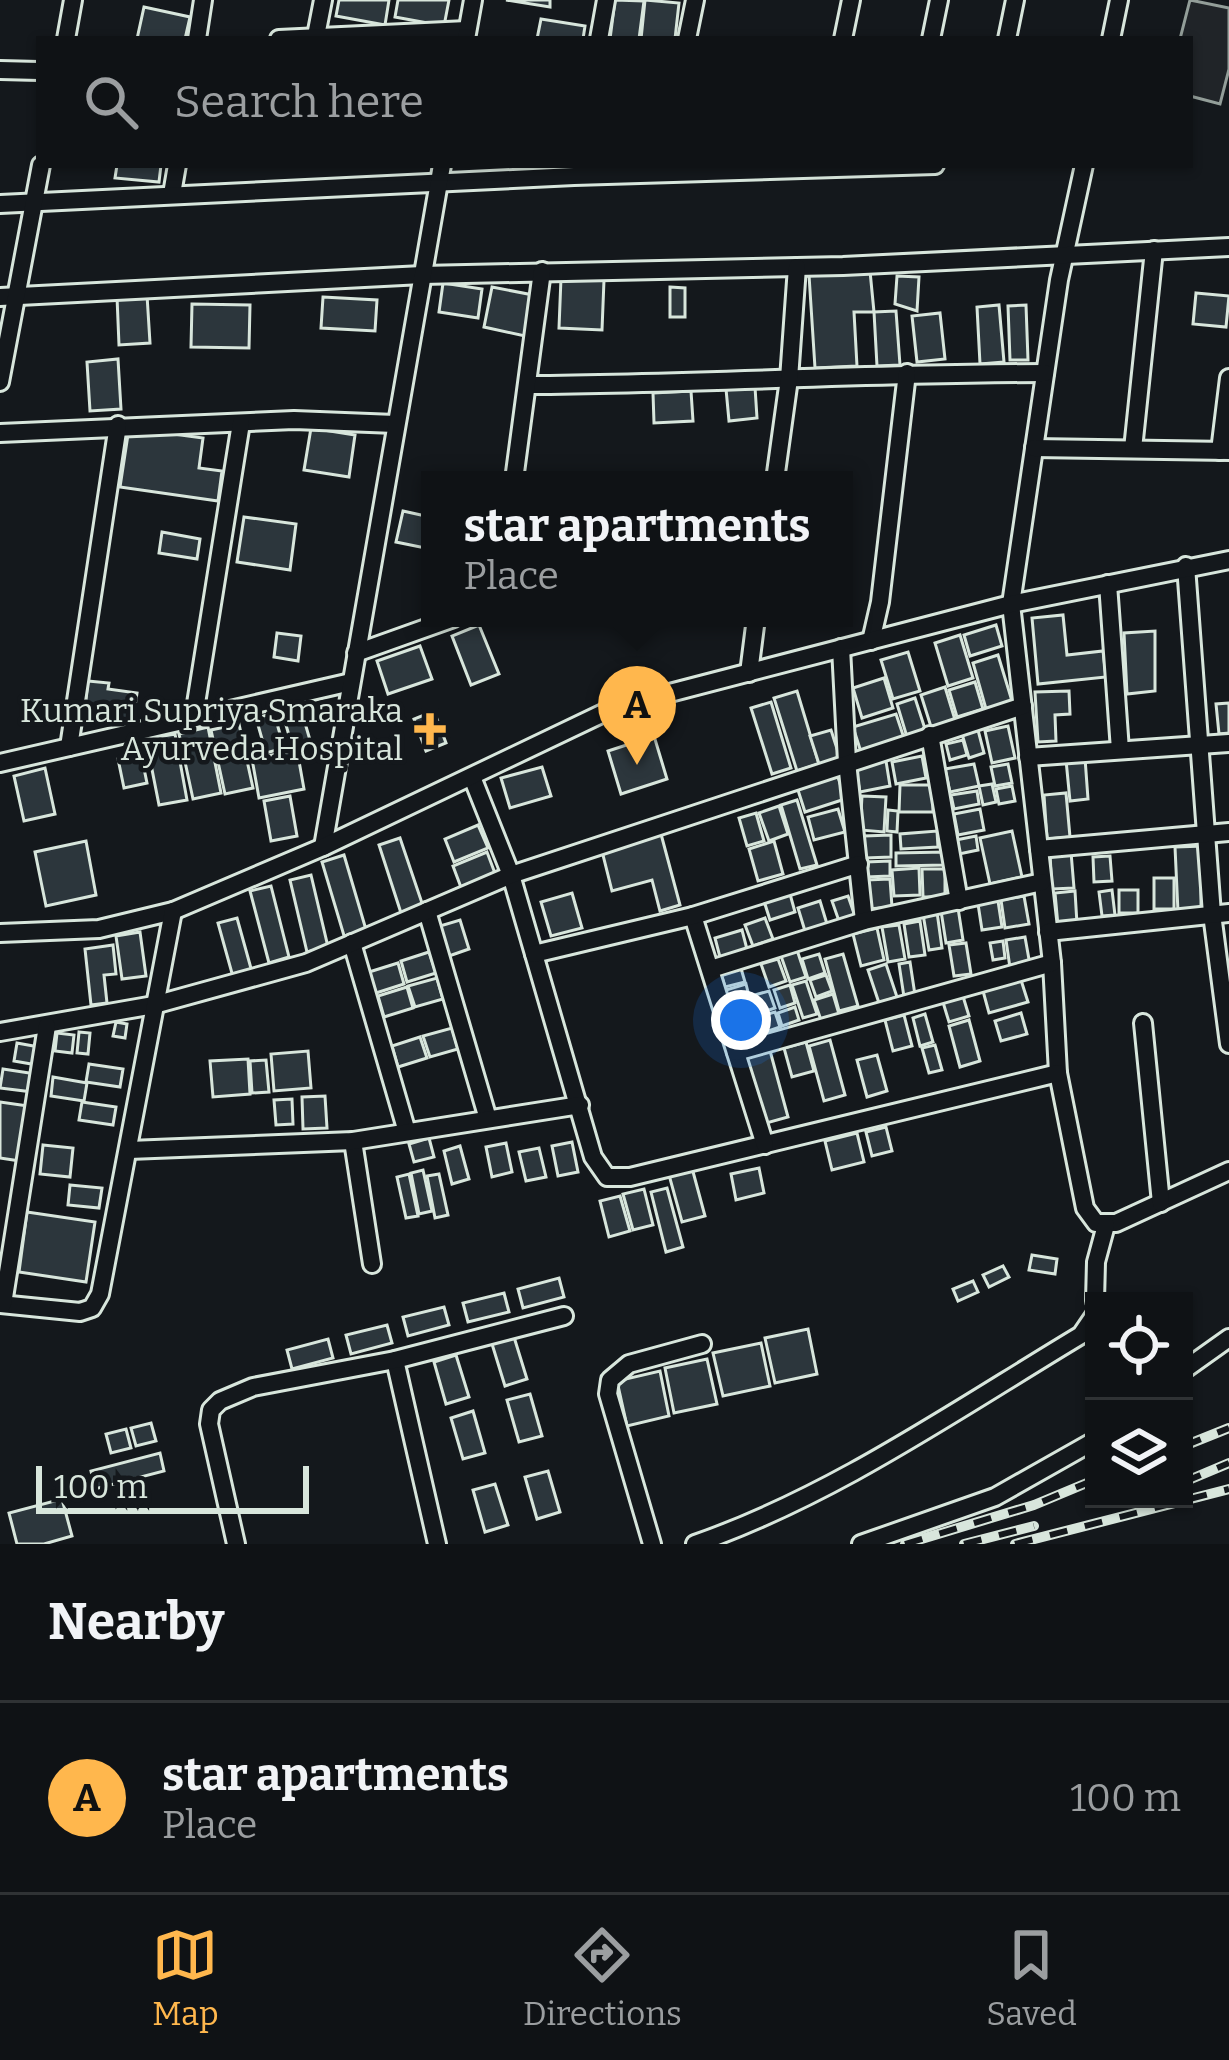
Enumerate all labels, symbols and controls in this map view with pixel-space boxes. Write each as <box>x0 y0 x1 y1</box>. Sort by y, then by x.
search box <box>36 36 1193 168</box>
icon: search <box>78 69 144 135</box>
text: Search here <box>174 75 424 129</box>
popup <box>421 471 853 627</box>
text: star apartments <box>464 499 810 553</box>
text: Place <box>464 553 559 599</box>
pin: A <box>598 666 676 765</box>
place label: Kumari Supriya Smaraka Ayurveda Hospital <box>20 691 403 769</box>
marker: Kumari Supriya Smaraka Ayurveda Hospital <box>414 713 446 745</box>
your location <box>711 990 771 1050</box>
map controls <box>1085 1292 1193 1508</box>
button: locate <box>1085 1292 1193 1400</box>
button: layers <box>1085 1400 1193 1508</box>
scale bar <box>36 1460 309 1513</box>
text: 100 m <box>54 1467 148 1507</box>
text: Nearby <box>48 1591 224 1653</box>
text: star apartments <box>162 1748 509 1802</box>
text: A <box>73 1775 101 1821</box>
text: 100 m <box>1070 1775 1181 1821</box>
text: Place <box>162 1802 257 1848</box>
tab: Map <box>152 1922 219 2034</box>
tab: Directions <box>523 1922 682 2034</box>
tab: Saved <box>986 1922 1077 2034</box>

